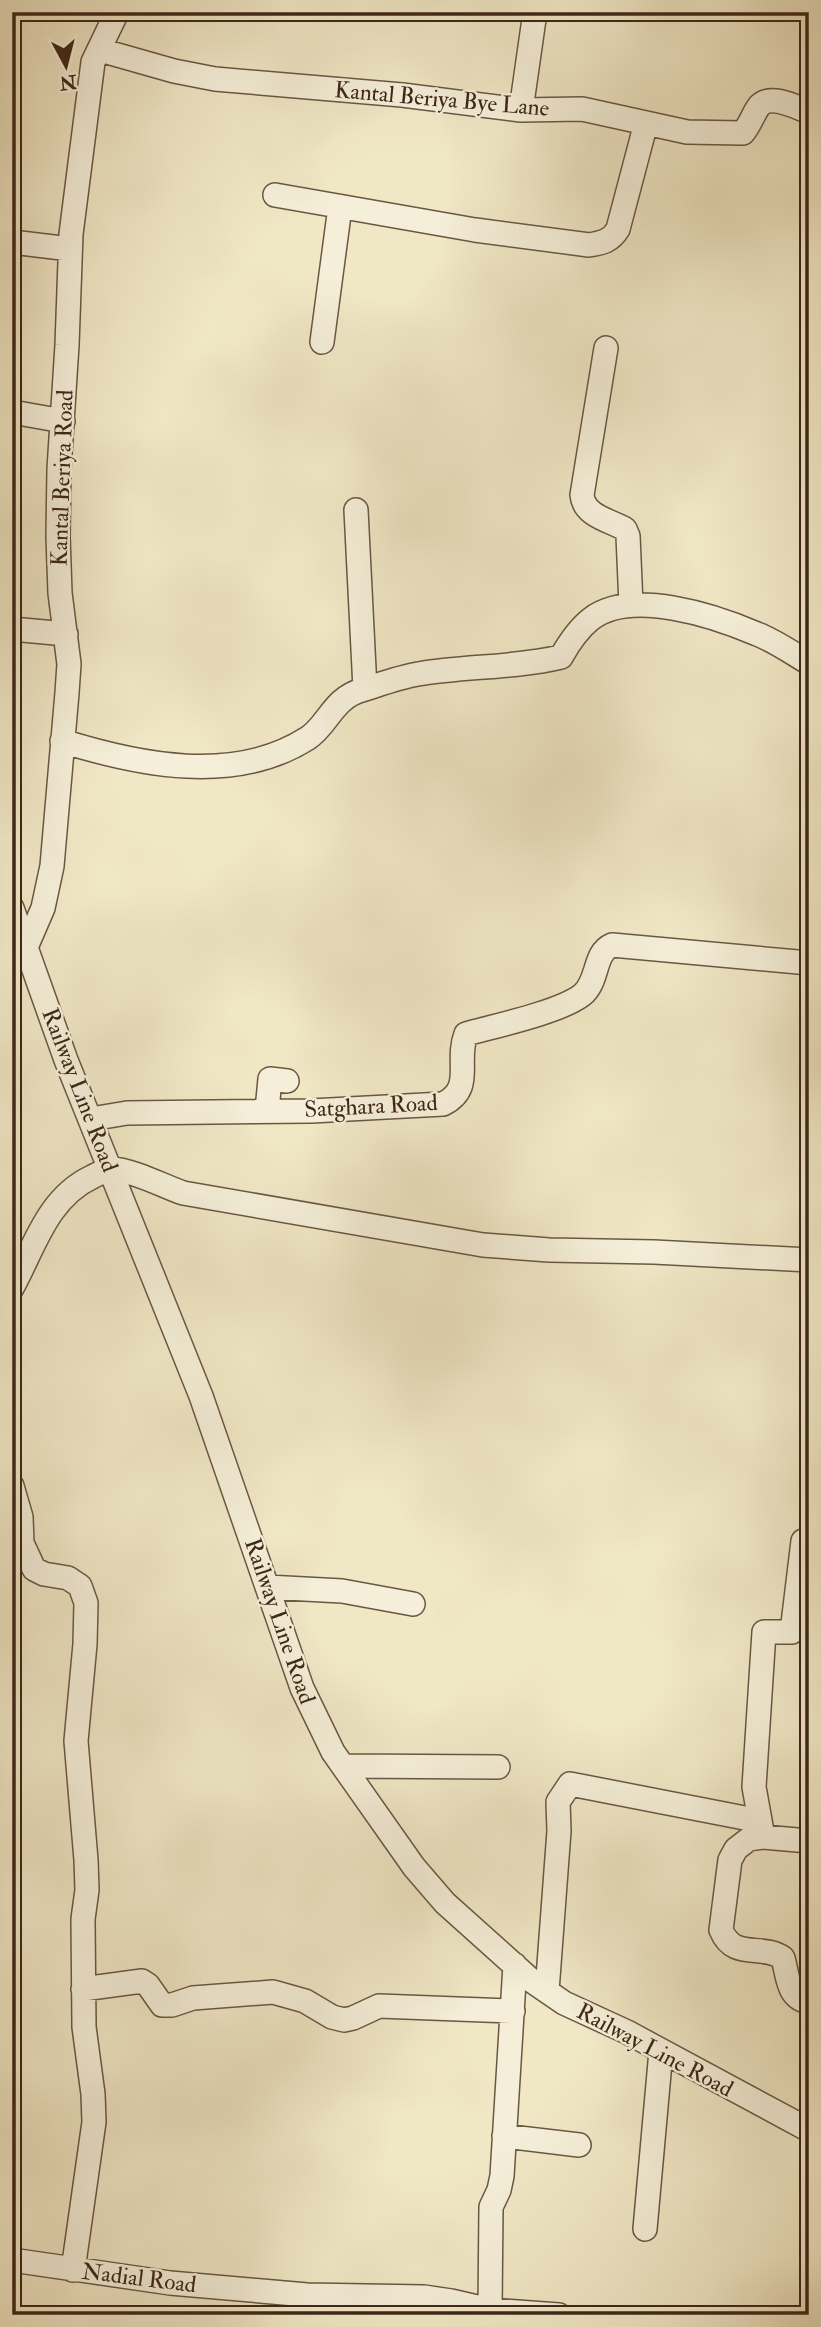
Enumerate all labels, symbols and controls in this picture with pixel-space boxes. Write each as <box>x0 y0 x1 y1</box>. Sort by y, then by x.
north arrow <box>32 32 102 102</box>
text: N <box>57 69 79 95</box>
street label: Kantal Beriya Bye Lane <box>333 75 551 123</box>
street label: Kantal Beriya Road <box>44 389 80 567</box>
street label: Railway Line Road <box>35 1004 125 1176</box>
street label: Satghara Road <box>304 1088 438 1124</box>
street label: Railway Line Road <box>238 1534 322 1708</box>
street label: Railway Line Road <box>572 1997 738 2103</box>
street label: Nadial Road <box>80 2257 198 2299</box>

